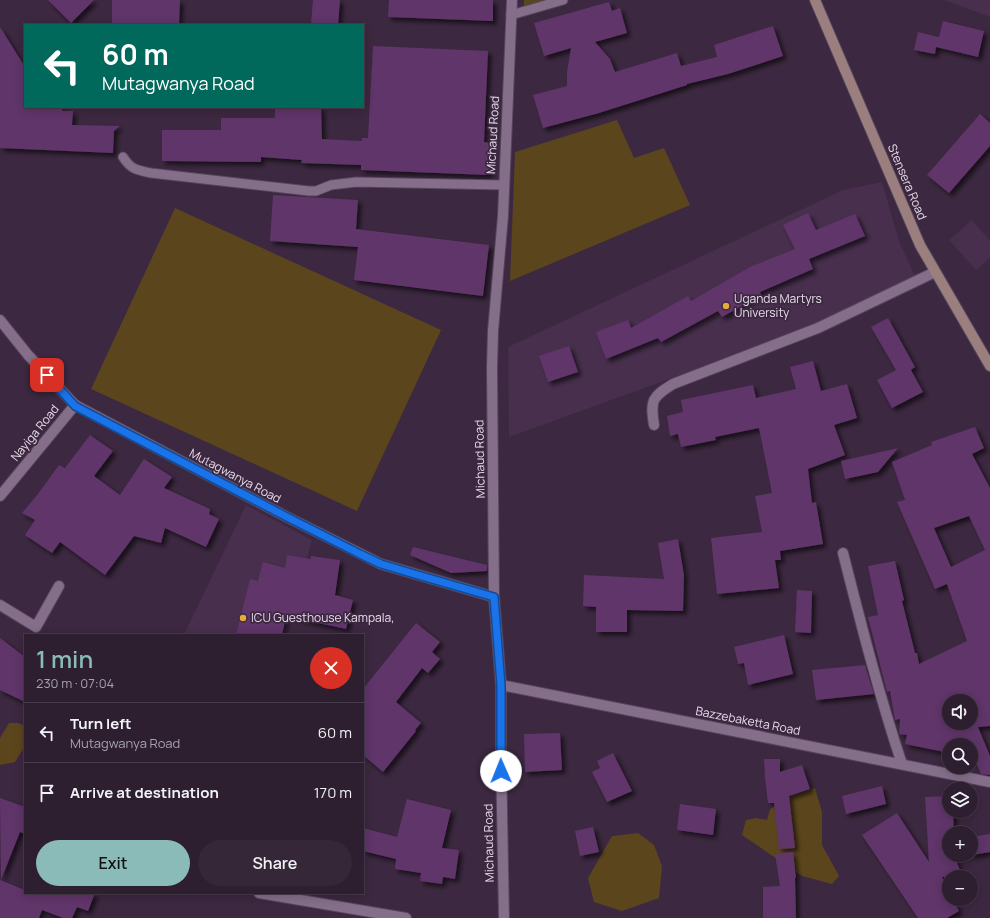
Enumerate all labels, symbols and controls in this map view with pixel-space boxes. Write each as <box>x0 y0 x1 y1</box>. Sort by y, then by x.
text: 60 m <box>102 35 169 73</box>
icon: left <box>36 40 88 92</box>
text: Mutagwanya Road <box>102 71 255 95</box>
street label: Michaud Road <box>482 95 503 175</box>
street label: Stensera Road <box>884 141 931 222</box>
place label: Uganda Martyrs University <box>734 290 822 321</box>
marker: Uganda Martyrs University <box>721 301 731 311</box>
pin <box>30 358 64 392</box>
icon: arrive <box>36 364 58 386</box>
street label: Nayiga Road <box>7 401 63 465</box>
street label: Michaud Road <box>470 420 489 498</box>
street label: Mutagwanya Road <box>186 444 284 507</box>
place label: ICU Guesthouse Kampala, <box>251 609 394 626</box>
marker: ICU Guesthouse Kampala, <box>238 613 248 623</box>
text: 1 min <box>36 642 93 675</box>
button: close <box>310 647 352 689</box>
text: 230 m · 07:04 <box>36 674 114 692</box>
map controls <box>942 694 978 906</box>
button: sound <box>942 694 978 730</box>
street label: Bazzebaketta Road <box>694 702 802 739</box>
text: Turn left <box>70 713 132 734</box>
icon: left <box>36 722 58 744</box>
text: 60 m <box>318 722 352 743</box>
text: Mutagwanya Road <box>70 734 180 752</box>
button: search <box>942 738 978 774</box>
position arrow <box>480 750 522 792</box>
icon: arrive <box>36 782 58 804</box>
text: Arrive at destination <box>70 782 219 803</box>
text: 170 m <box>314 782 352 803</box>
button: layers <box>942 782 978 818</box>
street label: Michaud Road <box>479 804 498 882</box>
button: + <box>942 826 978 862</box>
button: Exit <box>36 840 190 886</box>
button: Share <box>198 840 352 886</box>
button: − <box>942 870 978 906</box>

